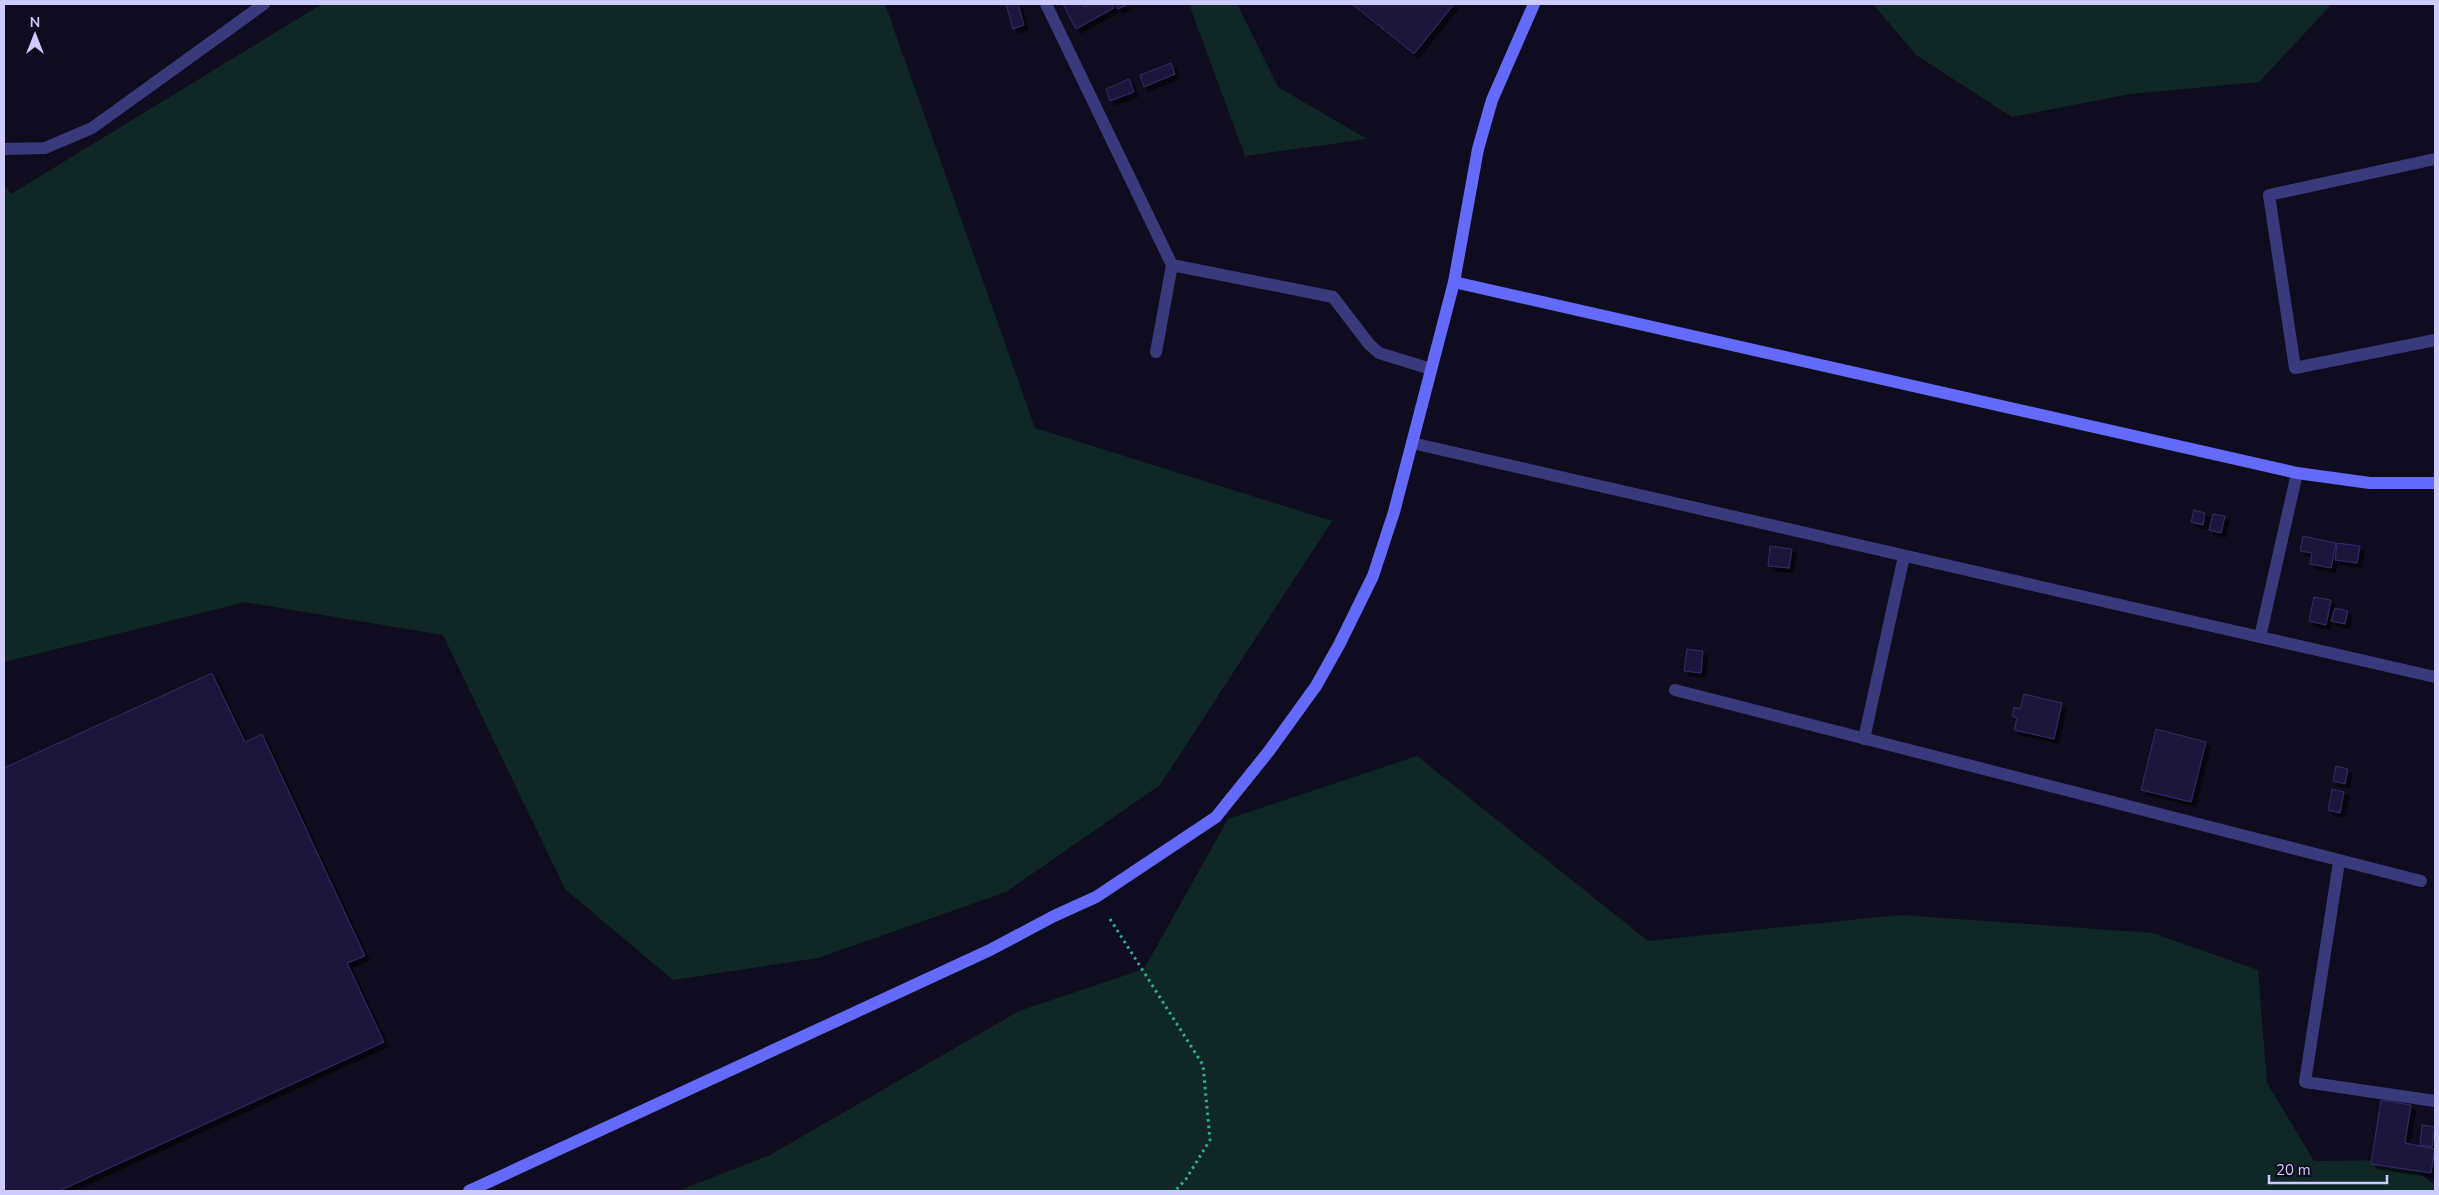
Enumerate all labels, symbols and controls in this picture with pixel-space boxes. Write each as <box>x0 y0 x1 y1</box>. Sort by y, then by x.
north arrow <box>10 10 60 60</box>
text: N <box>30 13 40 32</box>
scale bar <box>2269 1152 2386 1184</box>
text: 20 m <box>2276 1160 2311 1180</box>

